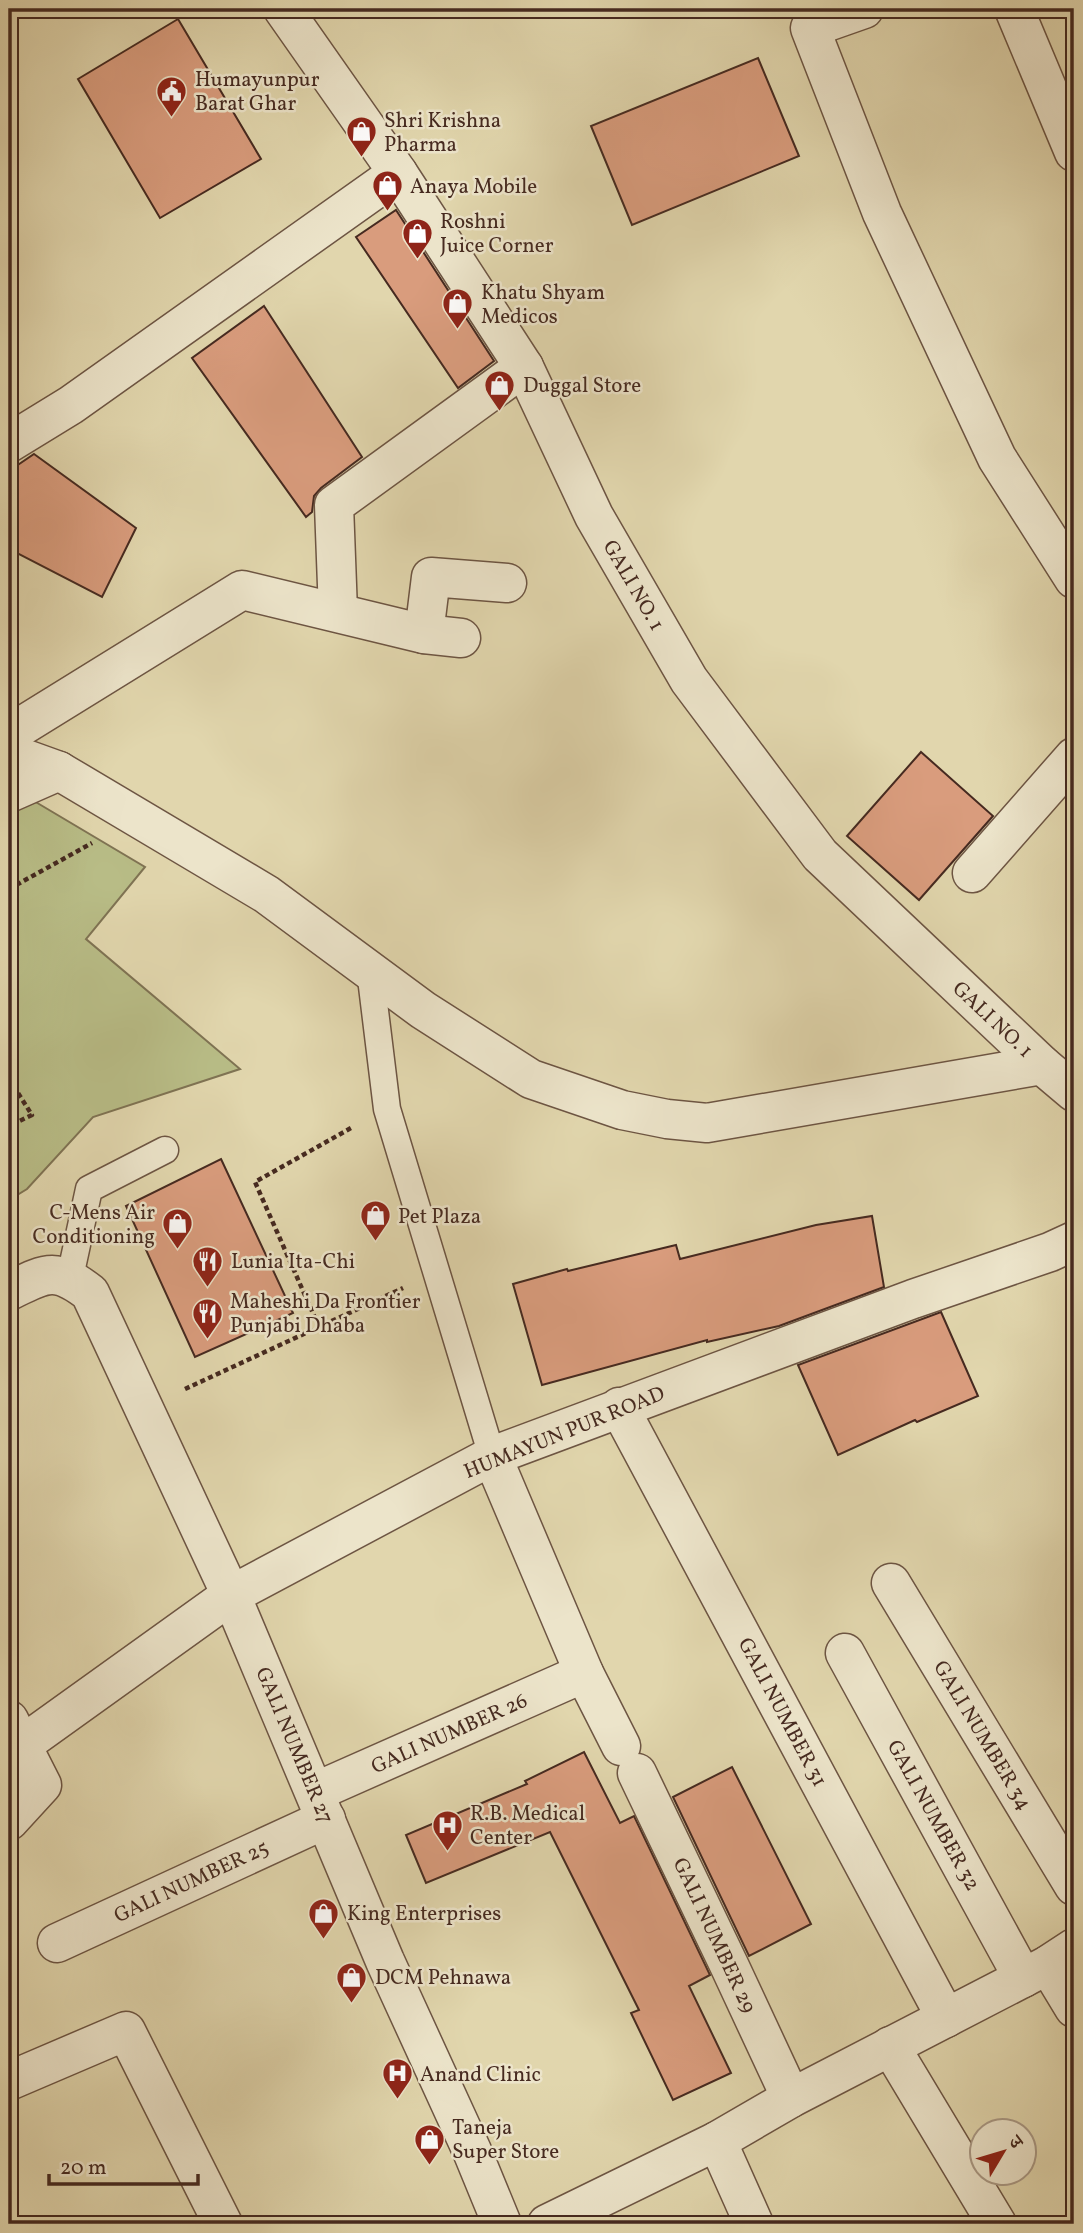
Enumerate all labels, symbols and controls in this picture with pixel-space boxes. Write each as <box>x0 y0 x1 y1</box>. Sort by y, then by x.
place label: Humayunpur Barat Ghar <box>195 66 320 119</box>
public building icon: Humayunpur Barat Ghar <box>155 74 189 118</box>
place label: Shri Krishna Pharma <box>384 107 501 160</box>
shop icon: Shri Krishna Pharma <box>344 115 378 159</box>
shop icon: Anaya Mobile <box>370 169 404 213</box>
place label: Anaya Mobile <box>410 173 537 202</box>
place label: Roshni Juice Corner <box>440 208 554 261</box>
shop icon: Roshni Juice Corner <box>400 216 434 260</box>
place label: Khatu Shyam Medicos <box>481 279 605 332</box>
shop icon: Khatu Shyam Medicos <box>441 287 475 331</box>
shop icon: Duggal Store <box>483 368 517 412</box>
place label: Duggal Store <box>523 372 641 401</box>
street label: GALI NO. 1 <box>595 535 670 637</box>
street label: GALI NO. 1 <box>945 975 1039 1065</box>
place label: C-Mens Air Conditioning <box>32 1199 155 1252</box>
shop icon: Pet Plaza <box>358 1199 392 1243</box>
place label: Pet Plaza <box>398 1203 481 1232</box>
shop icon: C-Mens Air Conditioning <box>161 1207 195 1251</box>
restaurant icon: Lunia Ita-Chi <box>191 1244 225 1288</box>
place label: Lunia Ita-Chi <box>231 1248 355 1277</box>
place label: Maheshi Da Frontier Punjabi Dhaba <box>230 1288 421 1341</box>
restaurant icon: Maheshi Da Frontier Punjabi Dhaba <box>190 1296 224 1340</box>
street label: HUMAYUN PUR ROAD <box>460 1380 669 1487</box>
street label: GALI NUMBER 31 <box>730 1633 833 1793</box>
street label: GALI NUMBER 34 <box>926 1656 1038 1816</box>
street label: GALI NUMBER 27 <box>248 1663 340 1828</box>
street label: GALI NUMBER 26 <box>367 1687 532 1782</box>
street label: GALI NUMBER 32 <box>879 1735 986 1896</box>
place label: R.B. Medical Center <box>470 1800 585 1853</box>
hospital icon: R.B. Medical Center <box>430 1808 464 1852</box>
street label: GALI NUMBER 25 <box>109 1834 274 1931</box>
street label: GALI NUMBER 29 <box>665 1853 762 2018</box>
shop icon: King Enterprises <box>307 1896 341 1940</box>
place label: King Enterprises <box>347 1900 501 1929</box>
shop icon: DCM Pehnawa <box>335 1960 369 2004</box>
place label: DCM Pehnawa <box>375 1964 511 1993</box>
hospital icon: Anand Clinic <box>380 2057 414 2101</box>
place label: Anand Clinic <box>420 2061 541 2090</box>
place label: Taneja Super Store <box>452 2114 559 2167</box>
north arrow <box>968 2118 1038 2188</box>
shop icon: Taneja Super Store <box>412 2122 446 2166</box>
text: उ <box>1000 2129 1029 2156</box>
scale bar <box>49 2142 198 2186</box>
text: 20 m <box>60 2154 106 2183</box>

